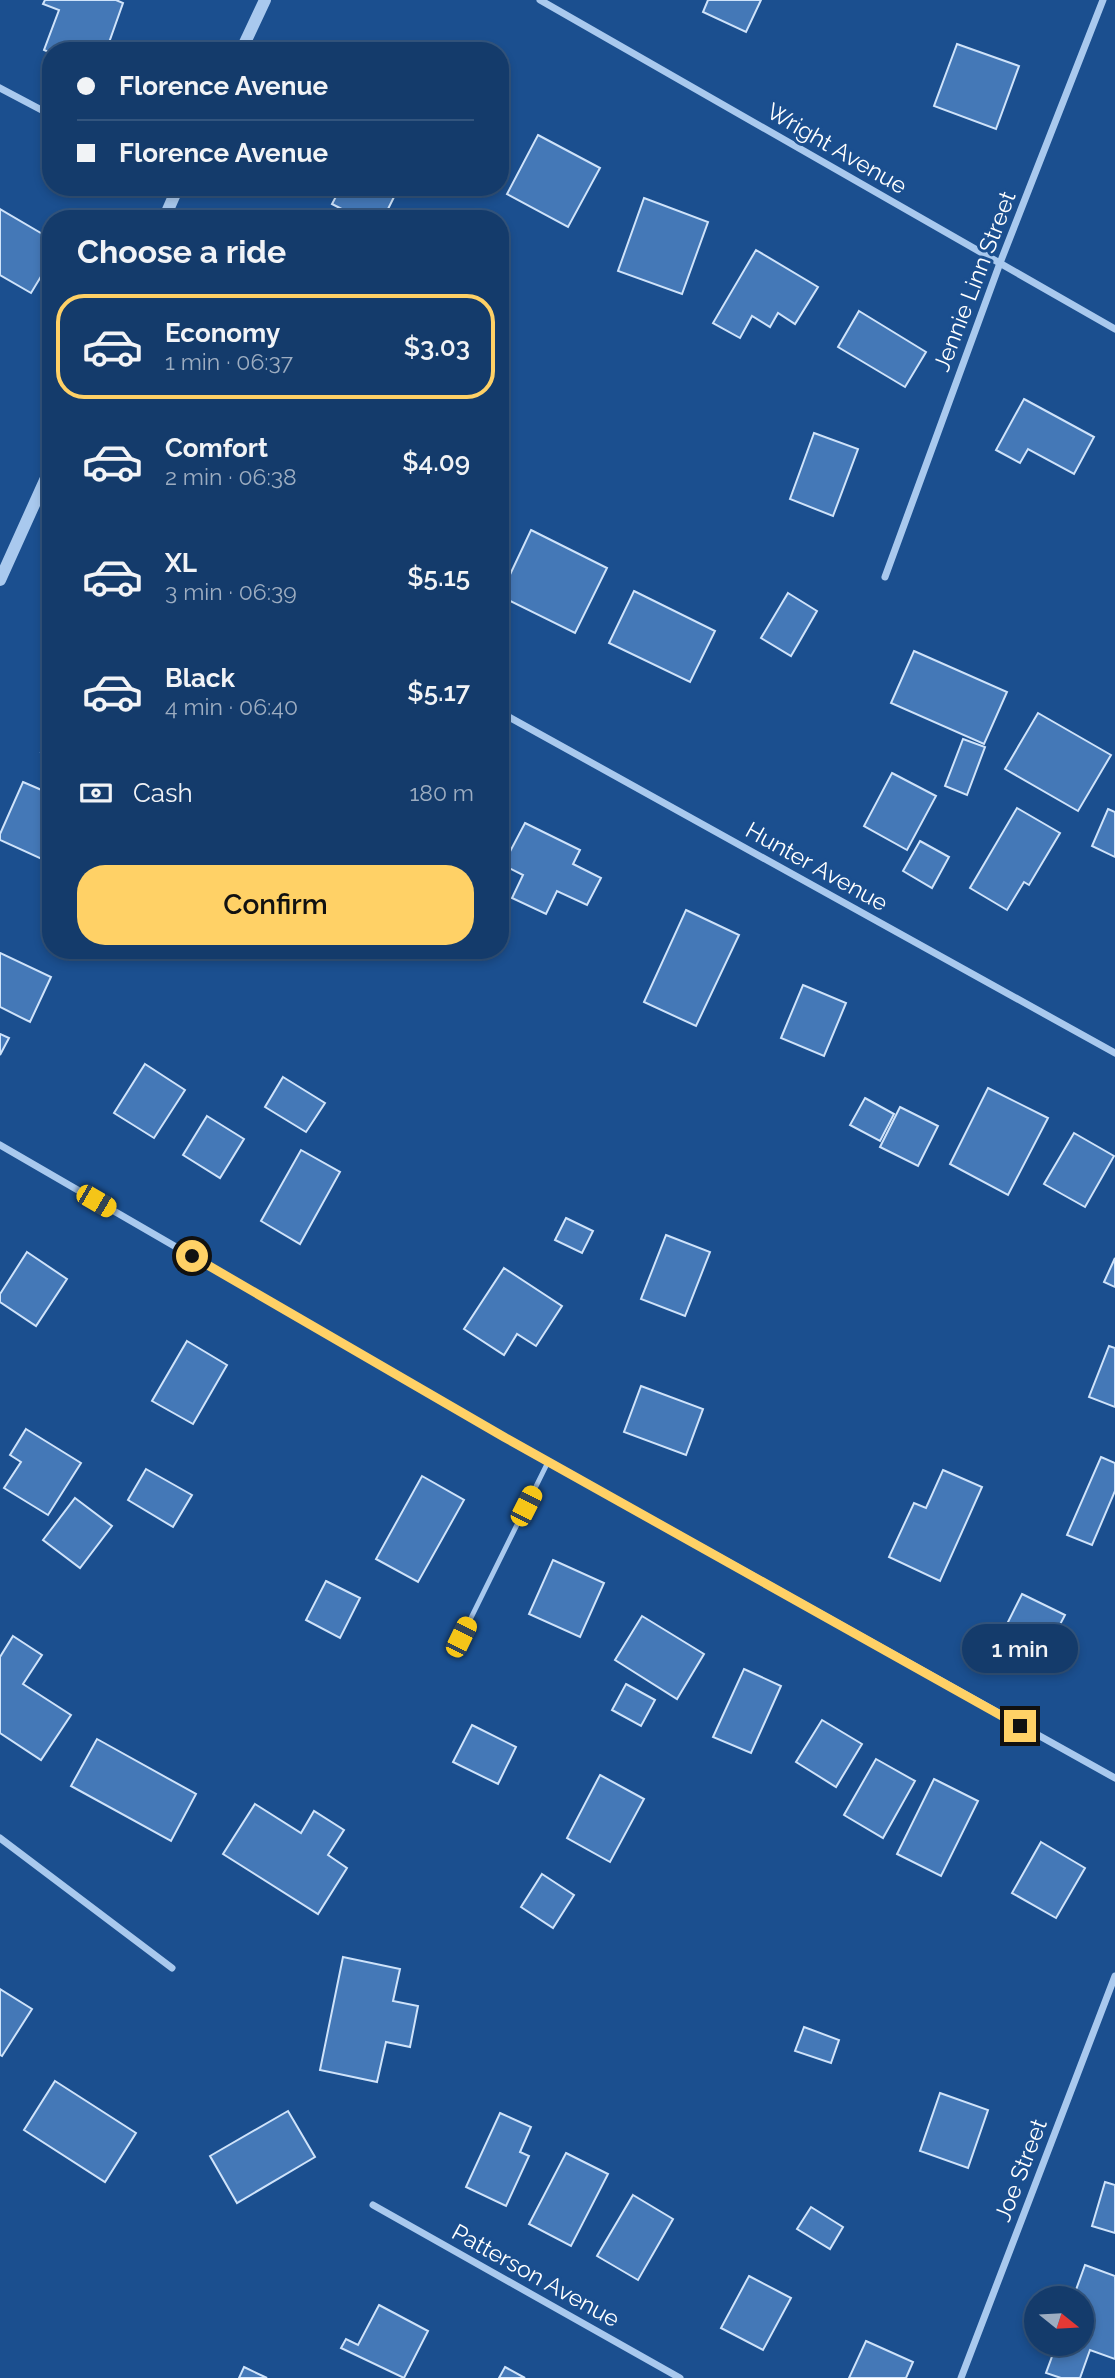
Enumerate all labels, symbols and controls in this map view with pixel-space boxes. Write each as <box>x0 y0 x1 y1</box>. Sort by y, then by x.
text: Florence Avenue <box>119 71 328 101</box>
street label: Wright Avenue <box>762 97 912 199</box>
text: Florence Avenue <box>119 138 328 168</box>
street label: Jennie Linn Street <box>927 187 1021 375</box>
text: Choose a ride <box>77 233 286 270</box>
icon: car <box>81 315 144 378</box>
text: Economy <box>165 318 280 348</box>
text: $3.03 <box>404 332 470 362</box>
text: 1 min · 06:37 <box>165 348 293 375</box>
icon: car <box>81 430 144 493</box>
text: Comfort <box>165 433 268 463</box>
text: $4.09 <box>402 447 470 477</box>
text: 2 min · 06:38 <box>165 463 297 490</box>
icon: car <box>81 545 144 608</box>
text: XL <box>165 548 197 578</box>
text: $5.15 <box>407 562 470 592</box>
text: 3 min · 06:39 <box>165 578 297 605</box>
icon: car <box>81 660 144 723</box>
text: Black <box>165 663 235 693</box>
text: $5.17 <box>407 677 470 707</box>
text: 4 min · 06:40 <box>165 693 298 720</box>
icon: cash <box>77 774 115 812</box>
text: Cash <box>133 778 193 808</box>
text: 180 m <box>409 779 474 806</box>
street label: Hunter Avenue <box>741 816 893 916</box>
button: Confirm <box>77 865 474 945</box>
car <box>73 1181 120 1221</box>
route start <box>176 1240 208 1272</box>
car <box>508 1483 545 1529</box>
car <box>443 1614 480 1660</box>
callout: 1 min <box>962 1624 1078 1674</box>
text: 1 min <box>991 1635 1049 1662</box>
route end <box>1004 1710 1036 1742</box>
street label: Joe Street <box>988 2115 1052 2225</box>
street label: Patterson Avenue <box>447 2218 625 2332</box>
north arrow <box>1024 2286 1094 2356</box>
map controls <box>1024 2286 1094 2356</box>

